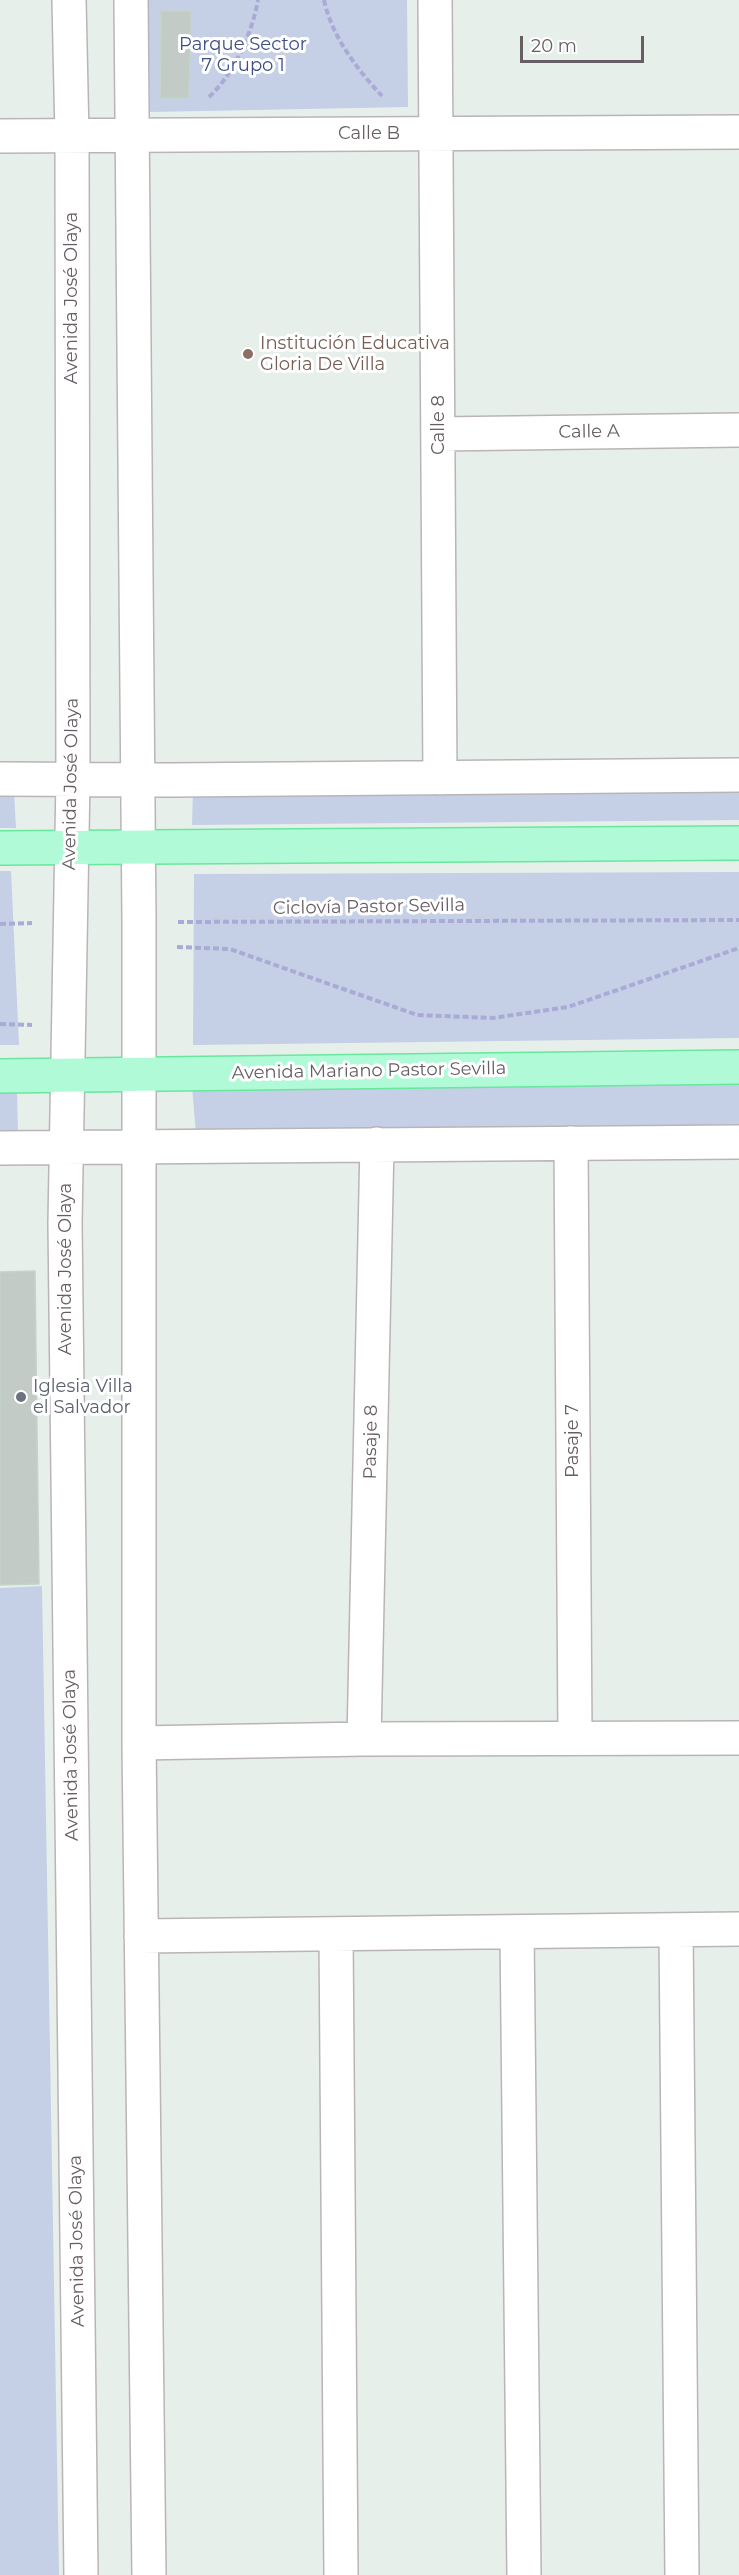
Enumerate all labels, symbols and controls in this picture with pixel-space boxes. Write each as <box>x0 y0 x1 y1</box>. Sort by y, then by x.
scale bar <box>523 24 648 62</box>
park label: Parque Sector 7 Grupo 1 <box>179 34 307 76</box>
text: 20 m <box>531 35 577 57</box>
street label: Calle B <box>338 123 400 145</box>
street label: Avenida José Olaya <box>61 212 83 384</box>
place label: Institución Educativa Gloria De Villa <box>260 333 450 376</box>
marker: Institución Educativa Gloria De Villa <box>241 347 255 361</box>
street label: Calle 8 <box>428 395 450 455</box>
street label: Calle A <box>558 421 620 443</box>
street label: Avenida José Olaya <box>59 698 83 870</box>
street label: Ciclovía Pastor Sevilla <box>273 895 465 919</box>
street label: Avenida Mariano Pastor Sevilla <box>231 1058 507 1084</box>
street label: Avenida José Olaya <box>55 1183 77 1355</box>
place label: Iglesia Villa el Salvador <box>33 1376 133 1418</box>
marker: Iglesia Villa el Salvador <box>14 1390 28 1404</box>
street label: Pasaje 8 <box>360 1404 382 1480</box>
street label: Pasaje 7 <box>562 1404 584 1478</box>
street label: Avenida José Olaya <box>59 1669 83 1841</box>
street label: Avenida José Olaya <box>65 2155 89 2327</box>

